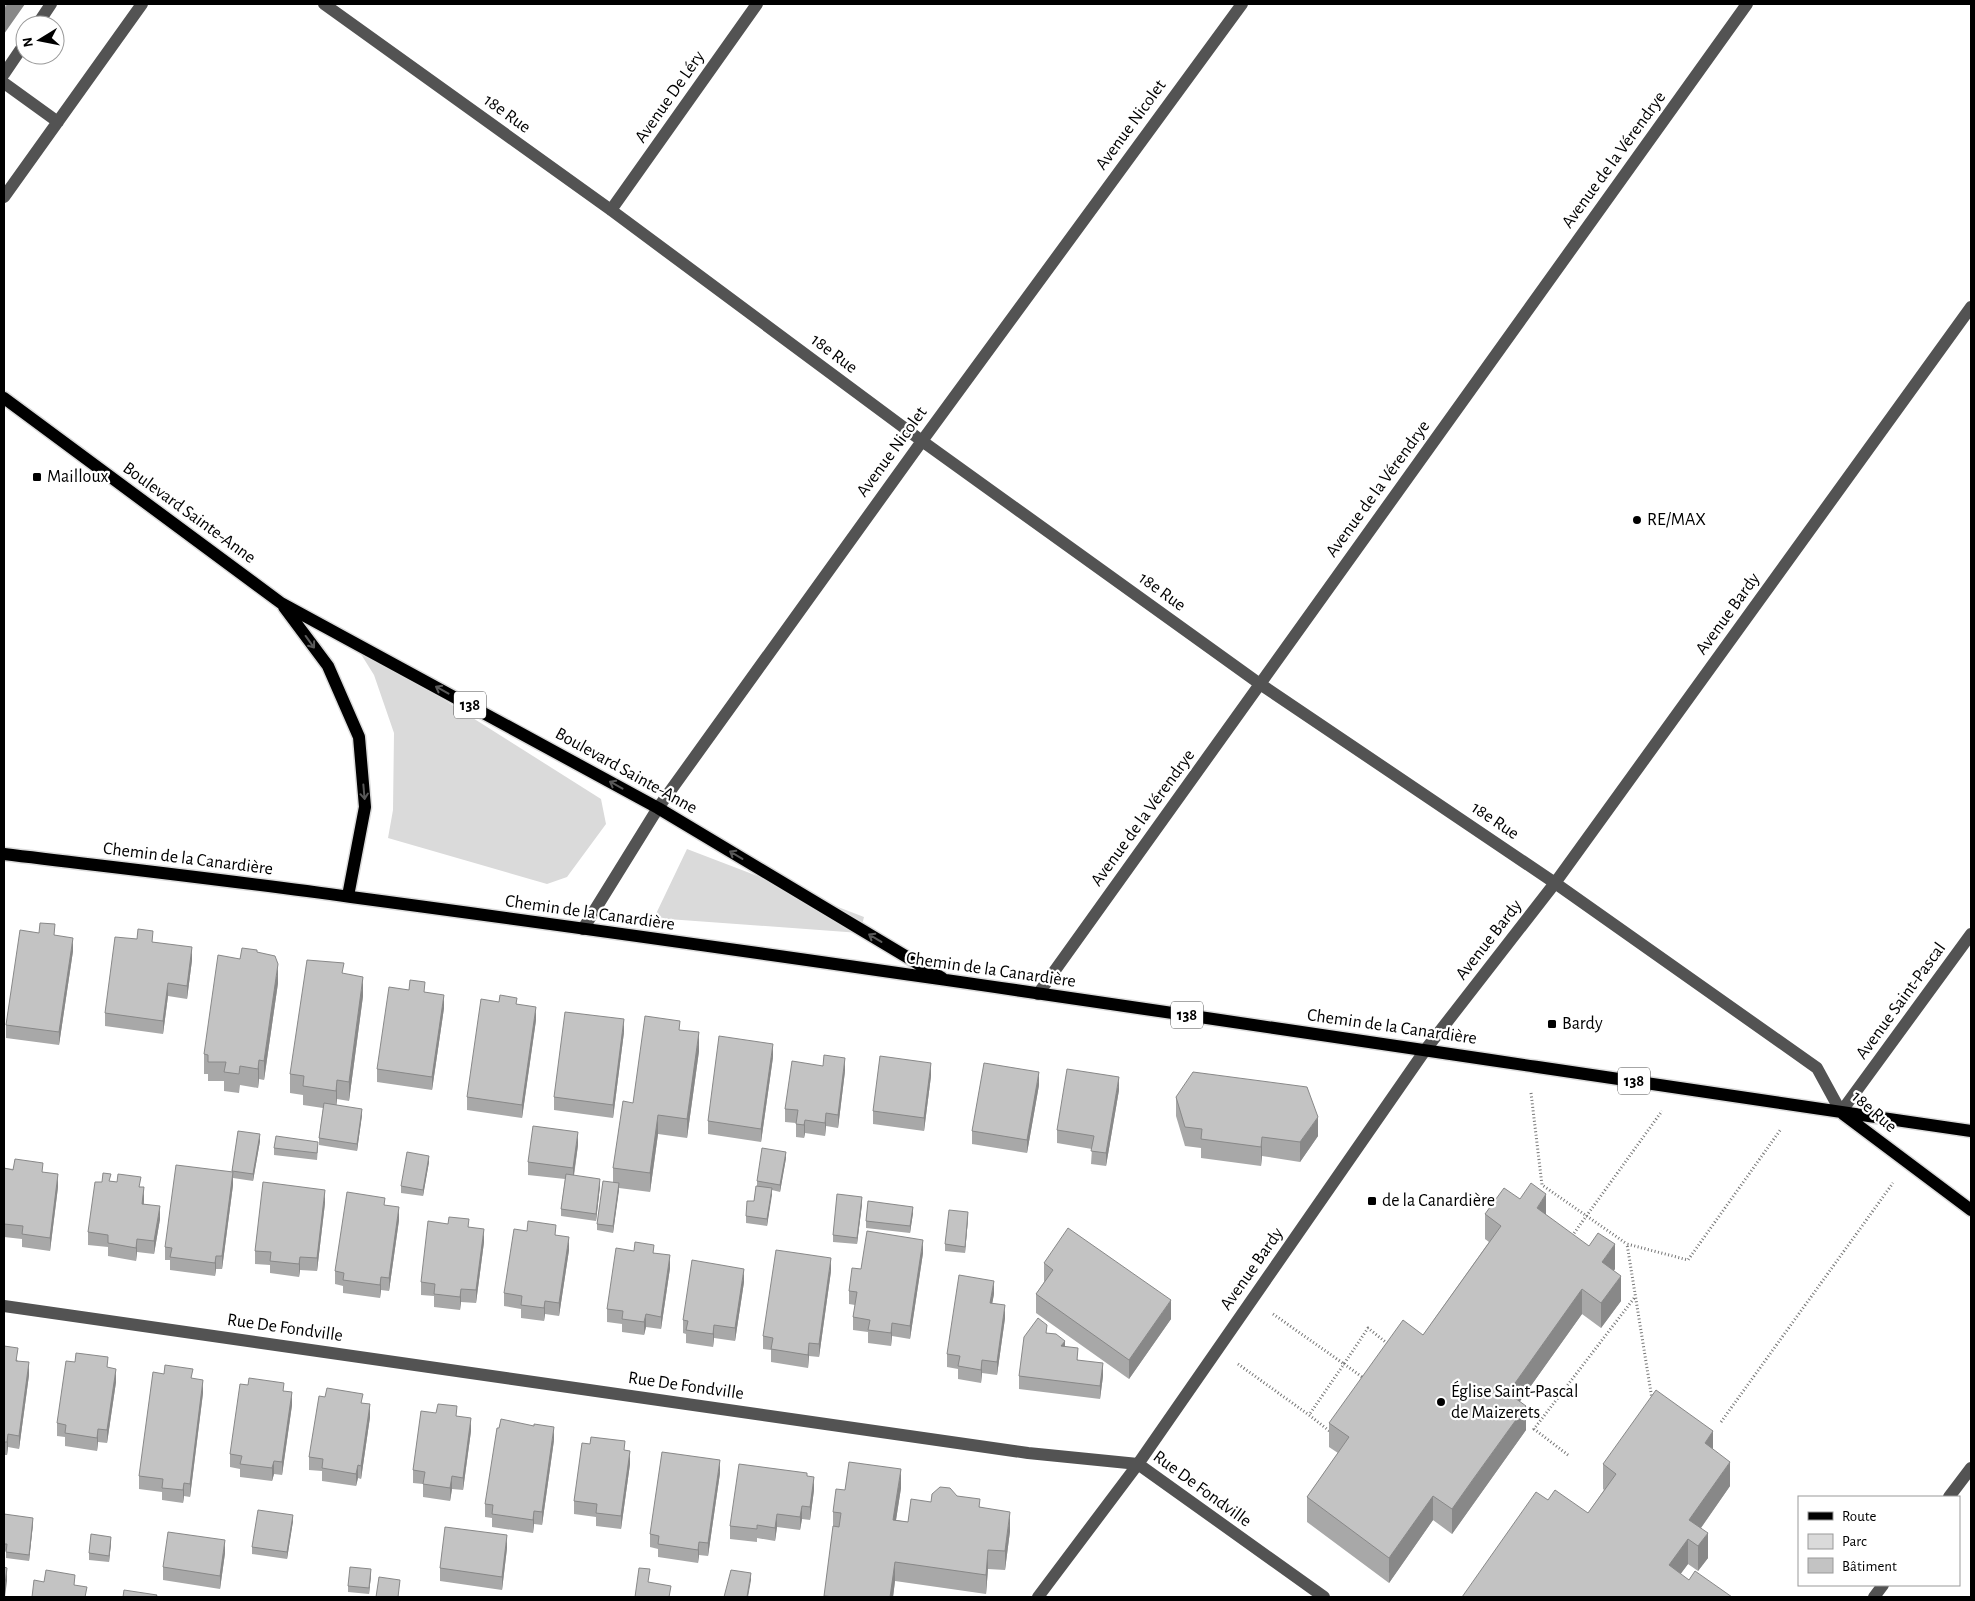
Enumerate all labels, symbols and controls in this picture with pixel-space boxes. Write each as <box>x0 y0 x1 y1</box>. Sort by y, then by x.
north arrow <box>15 15 65 65</box>
text: N <box>20 36 36 48</box>
street label: Avenue De Léry <box>632 48 708 146</box>
street label: Avenue Nicolet <box>1092 76 1170 173</box>
street label: Avenue de la Vérendrye <box>1559 88 1669 232</box>
street label: 18e Rue <box>480 91 534 137</box>
street label: 18e Rue <box>807 331 861 377</box>
street label: Avenue Nicolet <box>853 403 931 500</box>
street label: Avenue de la Vérendrye <box>1323 417 1433 561</box>
street label: Boulevard Sainte-Anne <box>119 459 259 567</box>
place label: Mailloux <box>47 468 109 486</box>
marker: Mailloux <box>31 471 43 483</box>
place label: RE/MAX <box>1647 511 1706 529</box>
marker: RE/MAX <box>1631 514 1643 526</box>
street label: 18e Rue <box>1135 569 1189 615</box>
street label: Avenue Bardy <box>1692 570 1764 658</box>
one-way arrow <box>305 635 315 649</box>
one-way arrow <box>436 685 450 695</box>
road number: 138 <box>454 692 486 718</box>
street label: Boulevard Sainte-Anne <box>552 725 700 817</box>
street label: Avenue de la Vérendrye <box>1088 746 1198 890</box>
one-way arrow <box>608 780 623 790</box>
one-way arrow <box>359 783 369 799</box>
street label: 18e Rue <box>1468 799 1522 843</box>
street label: Chemin de la Canardière <box>102 840 274 878</box>
one-way arrow <box>729 849 743 859</box>
street label: Chemin de la Canardière <box>504 892 676 934</box>
street label: Avenue Bardy <box>1452 896 1526 983</box>
one-way arrow <box>869 933 883 943</box>
street label: Avenue Saint-Pascal <box>1853 939 1949 1063</box>
street label: Chemin de la Canardière <box>905 949 1077 991</box>
road number: 138 <box>1171 1002 1203 1028</box>
street label: Chemin de la Canardière <box>1306 1006 1478 1048</box>
place label: Bardy <box>1562 1015 1603 1033</box>
marker: Bardy <box>1546 1018 1558 1030</box>
road number: 138 <box>1618 1068 1650 1094</box>
street label: 18e Rue <box>1848 1088 1900 1136</box>
place label: de la Canardière <box>1382 1192 1495 1210</box>
marker: de la Canardière <box>1366 1195 1378 1207</box>
street label: Avenue Bardy <box>1217 1224 1287 1313</box>
street label: Rue De Fondville <box>226 1311 344 1345</box>
street label: Rue De Fondville <box>627 1369 745 1403</box>
place label: Église Saint-Pascal de Maizerets <box>1451 1380 1578 1422</box>
marker: Église Saint-Pascal de Maizerets <box>1435 1396 1447 1408</box>
street label: Rue De Fondville <box>1150 1447 1254 1531</box>
legend <box>1798 1496 1960 1586</box>
text: Route <box>1842 1509 1876 1524</box>
text: Parc <box>1842 1534 1867 1549</box>
text: Bâtiment <box>1842 1559 1897 1574</box>

